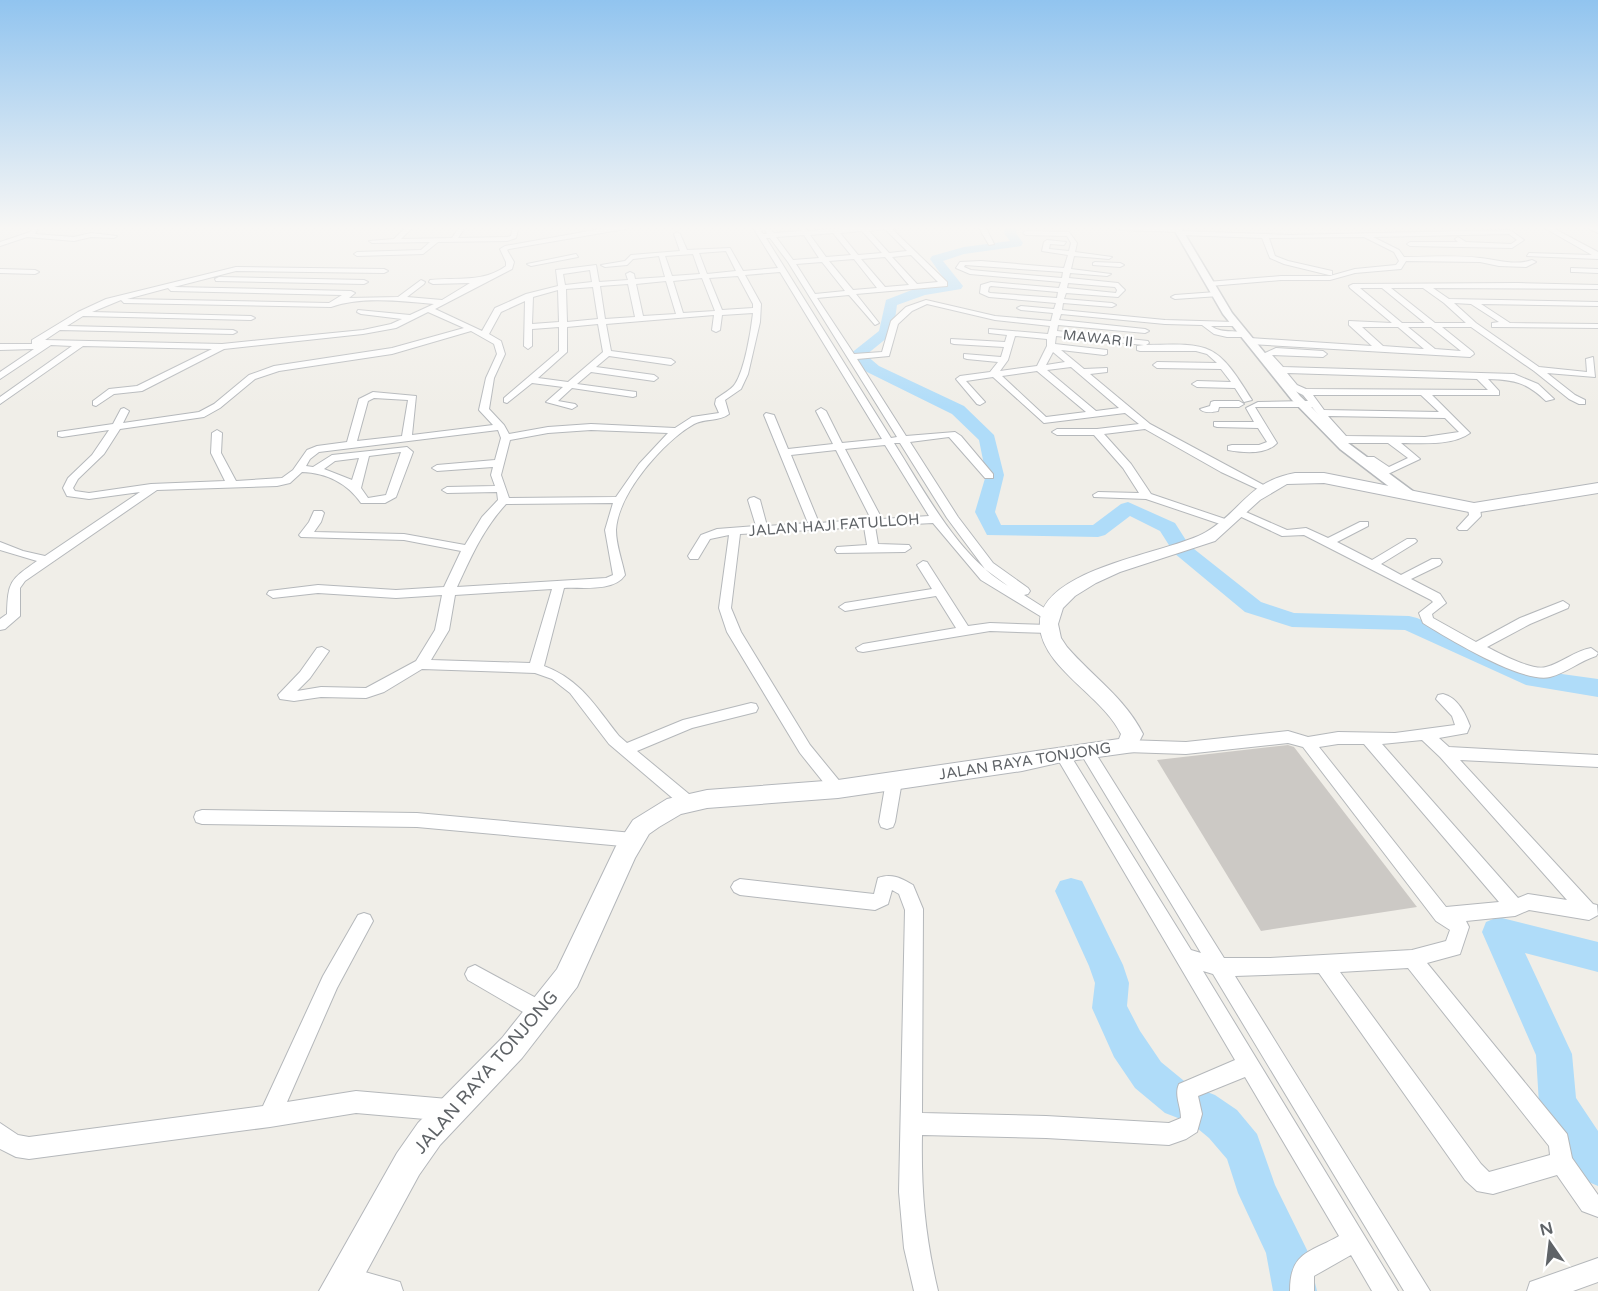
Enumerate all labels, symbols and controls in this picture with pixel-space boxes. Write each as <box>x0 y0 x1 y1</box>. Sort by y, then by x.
street label: MAWAR II <box>1062 326 1134 351</box>
street label: JALAN HAJI FATULLOH <box>748 510 920 540</box>
street label: JALAN RAYA TONJONG <box>938 739 1112 783</box>
street label: JALAN RAYA TONJONG <box>409 986 563 1158</box>
north arrow <box>1520 1213 1580 1273</box>
text: N <box>1538 1218 1555 1241</box>

